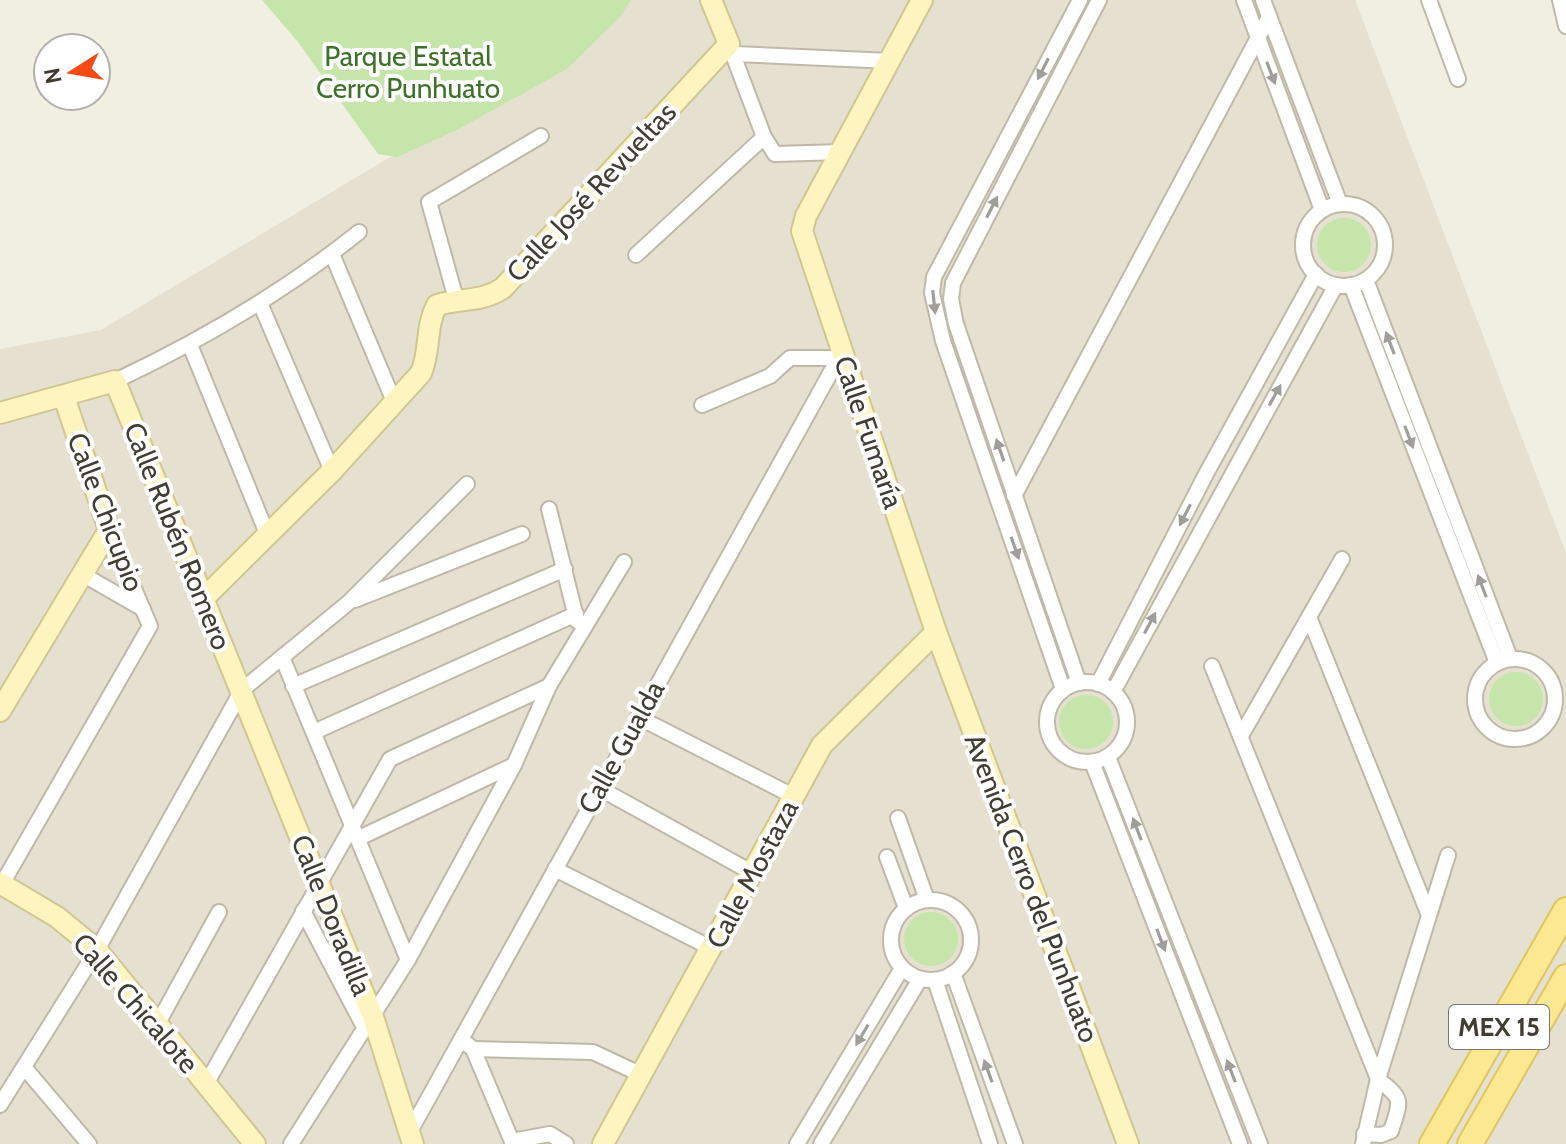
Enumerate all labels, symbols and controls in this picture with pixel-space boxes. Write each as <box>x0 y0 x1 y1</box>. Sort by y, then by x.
north arrow <box>32 32 112 112</box>
park label: Parque Estatal Cerro Punhuato <box>316 39 500 105</box>
one-way arrow <box>1037 57 1050 80</box>
one-way arrow <box>1265 61 1278 85</box>
text: N <box>38 66 68 86</box>
street label: Calle José Revueltas <box>499 95 683 289</box>
one-way arrow <box>986 196 999 219</box>
one-way arrow <box>928 290 941 315</box>
one-way arrow <box>1383 331 1396 355</box>
street label: Calle Fumaría <box>827 351 911 513</box>
one-way arrow <box>1268 383 1281 406</box>
street label: Calle Rubén Romero <box>117 417 239 655</box>
one-way arrow <box>1403 425 1416 449</box>
street label: Calle Chicupio <box>60 428 152 596</box>
one-way arrow <box>993 437 1006 461</box>
one-way arrow <box>1179 503 1192 526</box>
one-way arrow <box>1009 537 1021 561</box>
one-way arrow <box>1475 574 1488 598</box>
one-way arrow <box>1143 612 1157 634</box>
street label: Calle Gualda <box>571 674 672 819</box>
street label: Avenida Cerro del Punhuato <box>957 729 1107 1047</box>
street label: Calle Mostaza <box>699 793 806 954</box>
one-way arrow <box>1130 817 1143 841</box>
street label: Calle Doradilla <box>284 830 380 1001</box>
street label: Calle Chicalote <box>66 926 206 1080</box>
one-way arrow <box>1155 928 1168 952</box>
road number: MEX 15 <box>1449 1005 1549 1049</box>
one-way arrow <box>856 1024 870 1046</box>
one-way arrow <box>982 1059 994 1083</box>
one-way arrow <box>1224 1059 1237 1083</box>

